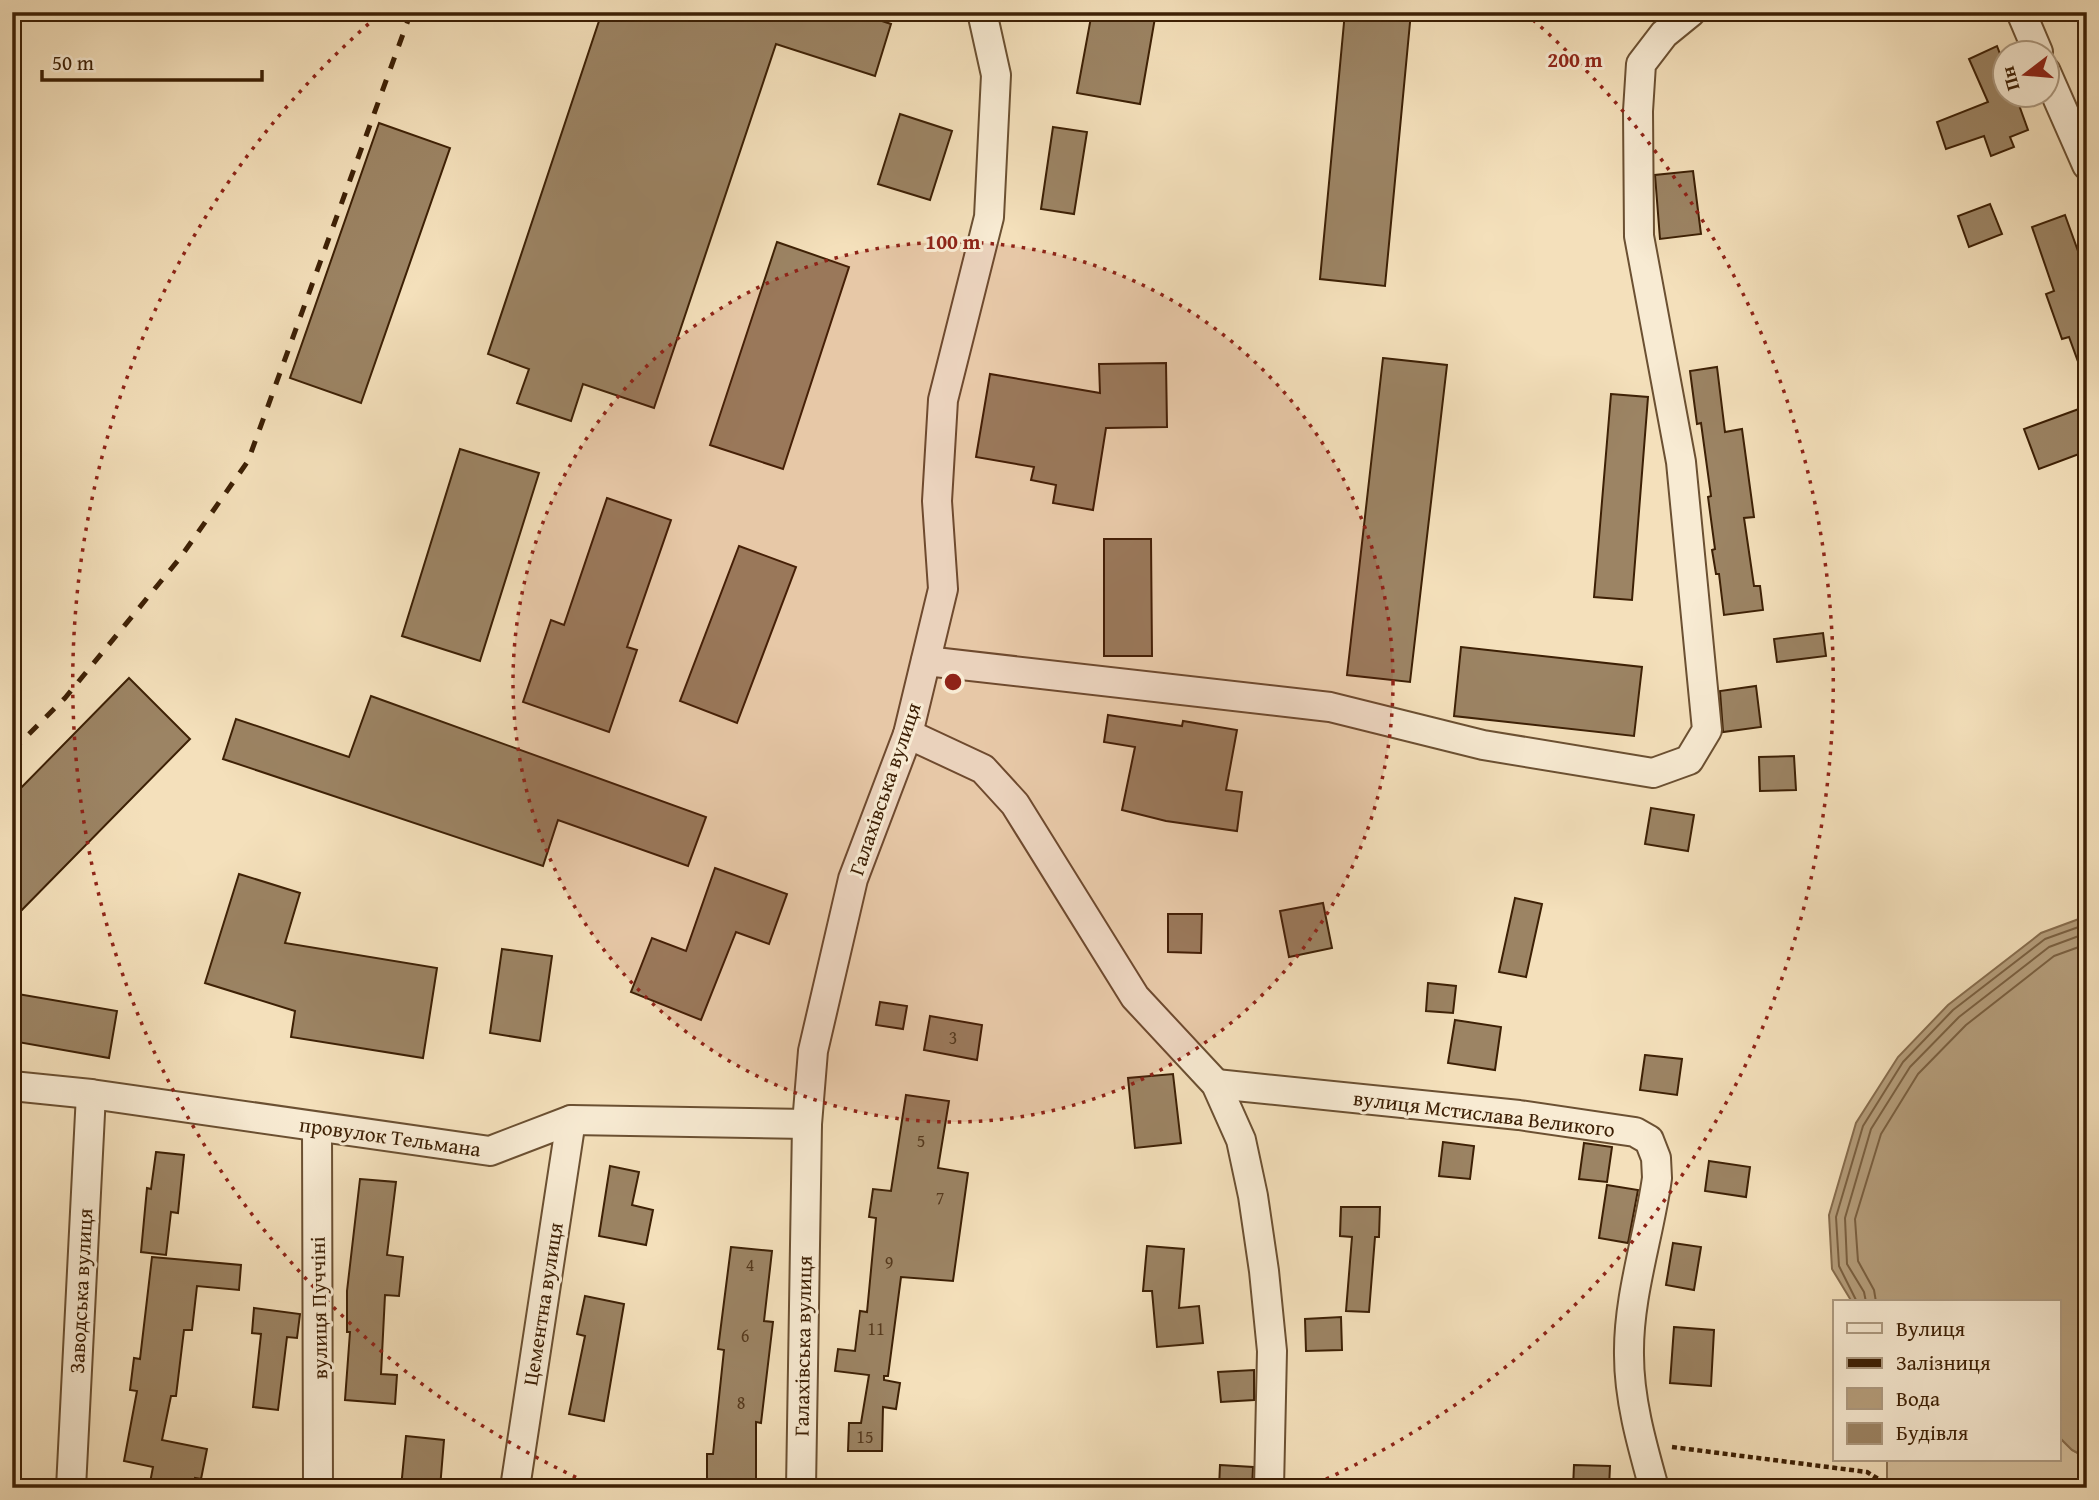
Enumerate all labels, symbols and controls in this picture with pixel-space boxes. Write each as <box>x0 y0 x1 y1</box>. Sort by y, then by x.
scale bar <box>42 38 262 82</box>
north arrow <box>1990 38 2060 108</box>
text: 200 m <box>1547 44 1603 75</box>
text: 50 m <box>52 47 94 78</box>
text: Пн <box>1993 63 2026 94</box>
text: 100 m <box>925 226 981 257</box>
centre of rings <box>941 670 965 694</box>
street label: Галахівська вулиця <box>840 698 929 879</box>
house number: 3 <box>949 1024 957 1051</box>
street label: вулиця Мстислава Великого <box>1351 1082 1617 1145</box>
street label: провулок Тельмана <box>297 1108 483 1165</box>
house number: 5 <box>917 1127 925 1154</box>
house number: 7 <box>936 1184 944 1211</box>
street label: Заводська вулиця <box>61 1207 100 1374</box>
street label: Цементна вулиця <box>514 1220 571 1388</box>
street label: вулиця Пуччіні <box>302 1236 335 1380</box>
house number: 9 <box>885 1249 893 1276</box>
house number: 4 <box>746 1251 754 1278</box>
street label: Галахівська вулиця <box>785 1255 820 1437</box>
legend <box>1833 1300 2060 1462</box>
text: Вулиця <box>1896 1313 1966 1344</box>
house number: 11 <box>867 1315 885 1342</box>
house number: 6 <box>741 1322 749 1349</box>
text: Залізниця <box>1896 1347 1991 1378</box>
text: Вода <box>1896 1383 1940 1414</box>
house number: 8 <box>737 1389 745 1416</box>
text: Будівля <box>1896 1417 1969 1448</box>
house number: 15 <box>856 1423 874 1450</box>

